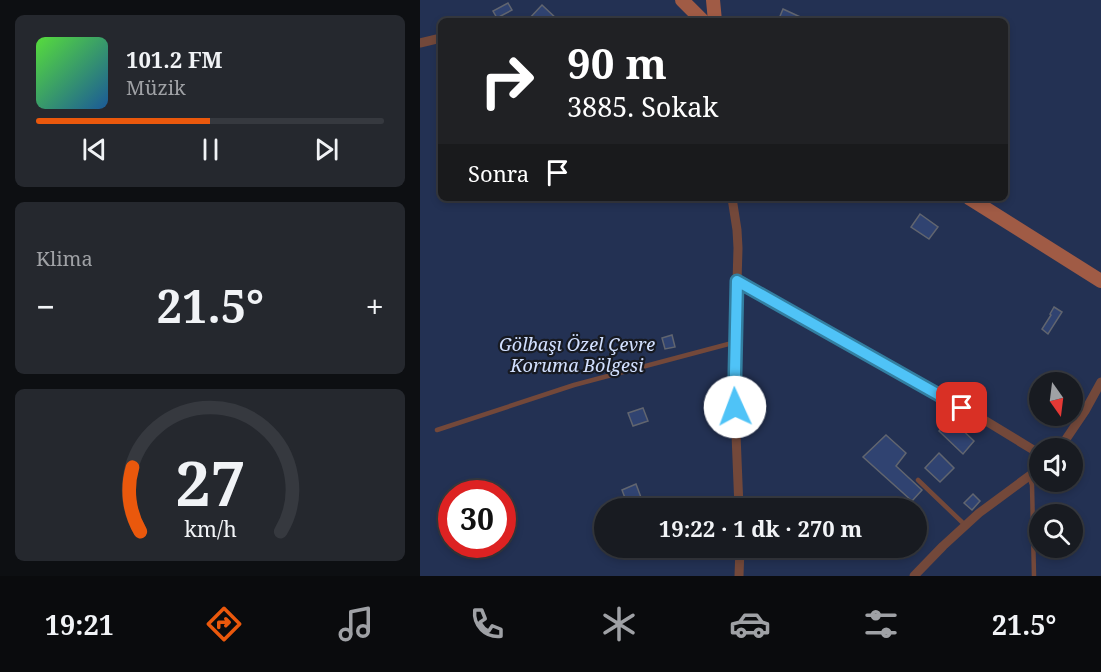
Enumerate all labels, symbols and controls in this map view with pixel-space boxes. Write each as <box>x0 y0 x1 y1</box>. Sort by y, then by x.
text: 90 m <box>567 34 667 91</box>
icon: right <box>468 42 546 120</box>
text: 101.2 FM <box>126 44 223 74</box>
text: Müzik <box>126 74 186 101</box>
text: 3885. Sokak <box>567 88 718 125</box>
icon: previous <box>78 133 111 166</box>
icon: pause <box>194 133 227 166</box>
icon: next <box>310 133 343 166</box>
icon: arrive <box>541 156 574 189</box>
text: Sonra <box>468 158 529 188</box>
text: Klima <box>36 245 93 272</box>
text: 21.5° <box>157 275 264 336</box>
text: − <box>36 284 55 329</box>
text: + <box>366 284 384 329</box>
park label: Gölbaşı Özel Çevre Koruma Bölgesi <box>499 332 655 377</box>
north arrow <box>1029 372 1083 426</box>
map controls <box>1029 372 1083 558</box>
position arrow <box>703 375 767 439</box>
pin <box>936 382 987 433</box>
icon: arrive <box>945 391 978 424</box>
button: sound <box>1029 438 1083 492</box>
text: 27 <box>175 439 245 524</box>
speed limit sign: 30 <box>438 480 516 558</box>
button: search <box>1029 504 1083 558</box>
text: 19:22 · 1 dk · 270 m <box>659 513 862 543</box>
text: km/h <box>184 514 237 543</box>
icon: directions <box>203 603 245 645</box>
icon: music <box>335 603 377 645</box>
icon: phone <box>466 603 508 645</box>
icon: climate <box>598 603 640 645</box>
icon: car <box>729 603 771 645</box>
icon: filters <box>860 603 902 645</box>
text: 19:21 <box>45 606 114 643</box>
text: 21.5° <box>992 606 1056 643</box>

